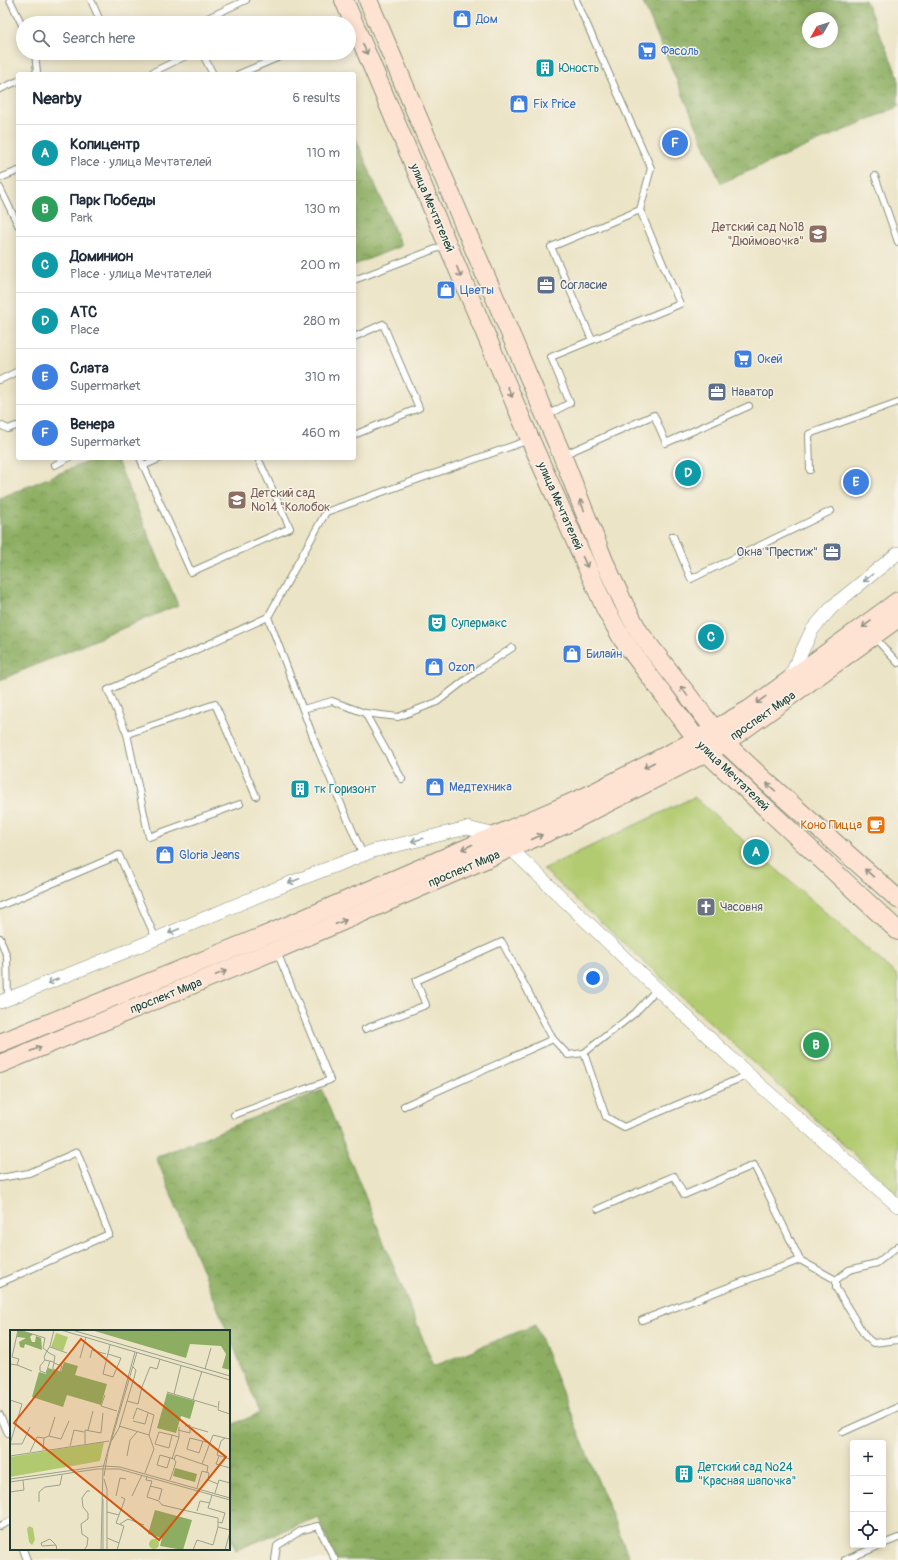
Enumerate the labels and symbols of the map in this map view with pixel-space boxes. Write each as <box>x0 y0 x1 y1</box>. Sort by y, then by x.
shop icon: Дом <box>451 8 473 30</box>
place label: Дом <box>475 12 498 27</box>
north arrow <box>802 12 838 48</box>
supermarket icon: Фасоль <box>636 40 658 62</box>
one-way arrow <box>362 42 369 54</box>
place label: Фасоль <box>661 44 699 59</box>
building icon: Юность <box>534 57 556 79</box>
place label: Юность <box>559 61 599 76</box>
shop icon: Fix Price <box>508 93 530 115</box>
place label: Fix Price <box>533 97 576 112</box>
pin: F <box>662 128 688 158</box>
street label: улица Мечтателей <box>406 161 457 255</box>
place label: Детский сад №18 "Дюймовочка" <box>711 220 804 249</box>
school or university icon: Детский сад №18 "Дюймовочка" <box>807 223 829 245</box>
one-way arrow <box>455 266 463 278</box>
office icon: Согласие <box>535 274 557 296</box>
place label: Согласие <box>560 278 607 293</box>
shop icon: Цветы <box>435 279 457 301</box>
place label: Цветы <box>460 283 494 298</box>
supermarket icon: Окей <box>732 348 754 370</box>
place label: Окей <box>757 352 783 367</box>
office icon: Наватор <box>706 381 728 403</box>
one-way arrow <box>506 385 514 397</box>
place label: Наватор <box>731 385 774 400</box>
pin: D <box>675 458 701 488</box>
street label: улица Мечтателей <box>534 459 586 552</box>
pin: E <box>843 467 869 497</box>
place label: Детский сад №14 "Колобок <box>250 486 330 515</box>
school or university icon: Детский сад №14 "Колобок <box>226 489 248 511</box>
one-way arrow <box>577 499 585 511</box>
office icon: Окна "Престиж" <box>821 541 843 563</box>
place label: Окна "Престиж" <box>737 545 818 560</box>
one-way arrow <box>581 555 589 567</box>
one-way arrow <box>862 573 873 582</box>
theatre icon: Супермакс <box>426 612 448 634</box>
place label: Супермакс <box>451 616 507 631</box>
one-way arrow <box>861 620 872 628</box>
pin: C <box>698 622 724 652</box>
shop icon: Билайн <box>561 643 583 665</box>
place label: Билайн <box>586 647 622 662</box>
shop icon: Ozon <box>423 656 445 678</box>
place label: Ozon <box>448 660 475 675</box>
one-way arrow <box>680 686 688 697</box>
street label: проспект Мира <box>727 688 799 744</box>
one-way arrow <box>756 696 767 704</box>
street label: улица Мечтателей <box>693 737 772 814</box>
one-way arrow <box>643 762 655 769</box>
shop icon: Медтехника <box>424 776 446 798</box>
building icon: тк Горизонт <box>289 778 311 800</box>
place label: Медтехника <box>449 780 512 795</box>
place label: тк Горизонт <box>314 782 376 797</box>
one-way arrow <box>766 782 777 791</box>
cafe icon: Коно Пицца <box>865 814 887 836</box>
place label: Коно Пицца <box>800 818 862 833</box>
one-way arrow <box>531 833 543 840</box>
one-way arrow <box>411 837 424 845</box>
pin: A <box>743 837 769 867</box>
shop icon: Gloria Jeans <box>154 844 176 866</box>
one-way arrow <box>461 844 473 852</box>
street label: проспект Мира <box>426 847 502 891</box>
place label: Gloria Jeans <box>179 848 240 863</box>
one-way arrow <box>864 868 874 877</box>
one-way arrow <box>288 878 300 886</box>
church icon: Часовня <box>695 896 717 918</box>
place label: Часовня <box>720 900 763 915</box>
one-way arrow <box>334 918 346 926</box>
one-way arrow <box>168 928 180 936</box>
your location <box>583 968 603 988</box>
one-way arrow <box>215 969 227 976</box>
street label: проспект Мира <box>128 975 205 1017</box>
one-way arrow <box>48 977 60 985</box>
pin: B <box>803 1030 829 1060</box>
one-way arrow <box>30 1045 42 1053</box>
inset map <box>10 1330 230 1550</box>
place label: Детский сад №24 "Красная шапочка" <box>697 1460 796 1489</box>
building icon: Детский сад №24 "Красная шапочка" <box>673 1463 695 1485</box>

